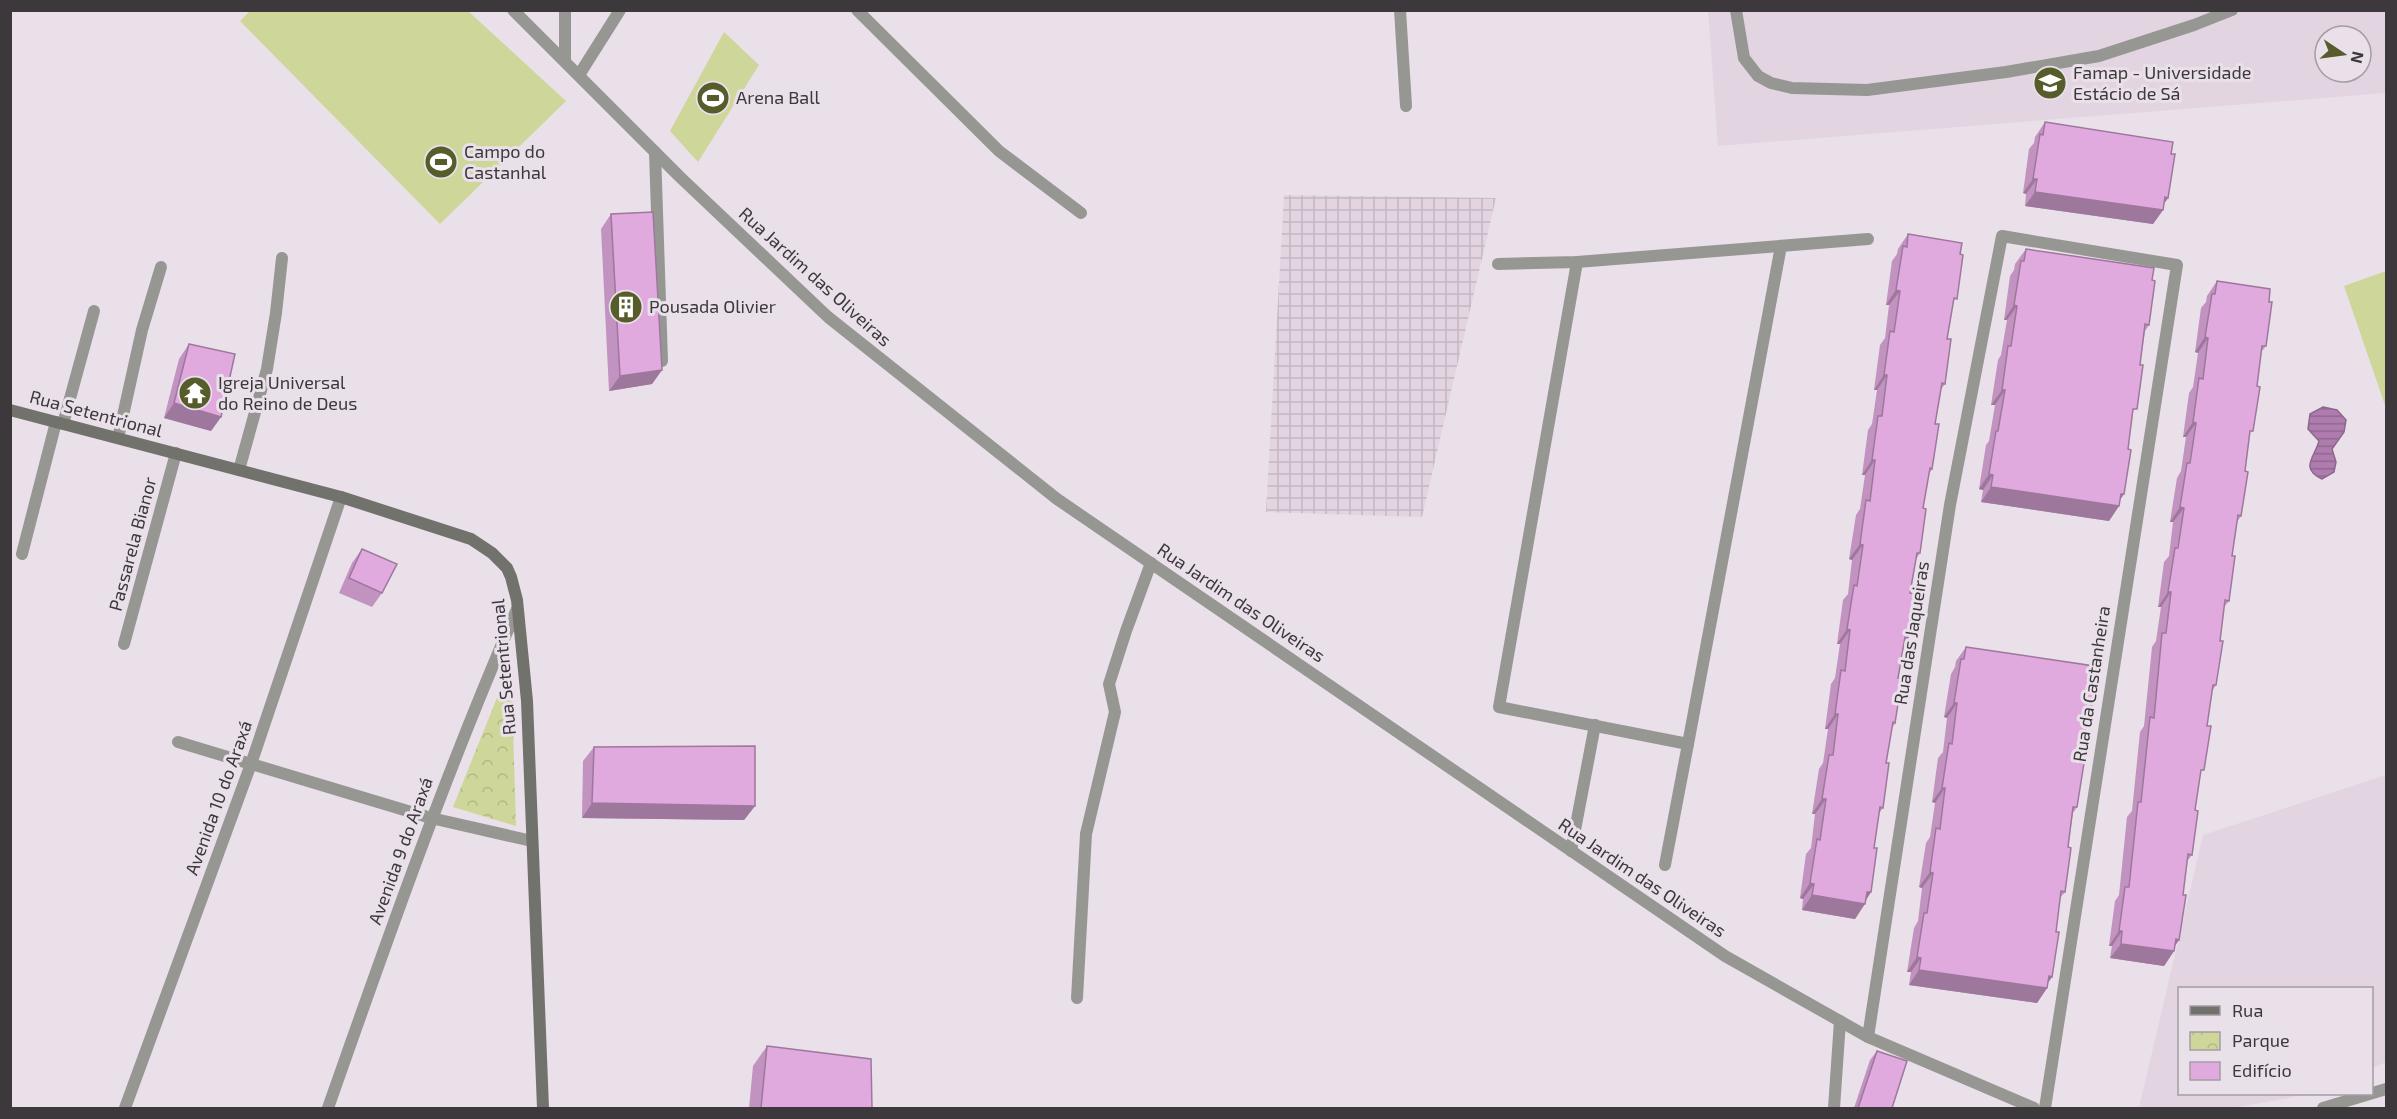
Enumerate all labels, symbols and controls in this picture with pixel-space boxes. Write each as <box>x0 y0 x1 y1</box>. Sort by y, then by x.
north arrow <box>2313 24 2373 84</box>
text: N <box>2348 50 2369 65</box>
place label: Famap - Universidade Estácio de Sá <box>2073 61 2251 104</box>
school or university icon: Famap - Universidade Estácio de Sá <box>2032 65 2068 101</box>
sports icon: Arena Ball <box>695 80 731 116</box>
place label: Arena Ball <box>736 86 821 108</box>
place label: Campo do Castanhal <box>464 140 547 183</box>
sports icon: Campo do Castanhal <box>423 144 459 180</box>
street label: Rua Jardim das Oliveiras <box>735 202 896 351</box>
building icon: Pousada Olivier <box>608 289 644 325</box>
place label: Pousada Olivier <box>649 295 776 317</box>
place label: Igreja Universal do Reino de Deus <box>218 371 357 414</box>
temple icon: Igreja Universal do Reino de Deus <box>177 375 213 411</box>
street label: Rua Setentrional <box>27 385 166 441</box>
street label: Passarela Bianor <box>104 474 161 613</box>
street label: Rua Jardim das Oliveiras <box>1154 538 1330 667</box>
street label: Rua das Jaqueiras <box>1889 559 1933 706</box>
street label: Rua Setentrional <box>486 598 520 736</box>
street label: Rua da Castanheira <box>2068 604 2114 763</box>
street label: Avenida 10 do Araxá <box>180 717 256 878</box>
street label: Avenida 9 do Araxá <box>363 774 437 927</box>
street label: Rua Jardim das Oliveiras <box>1555 813 1731 942</box>
legend <box>2178 987 2373 1095</box>
text: Rua <box>2232 999 2263 1021</box>
text: Parque <box>2232 1029 2290 1051</box>
text: Edifício <box>2232 1059 2292 1081</box>

